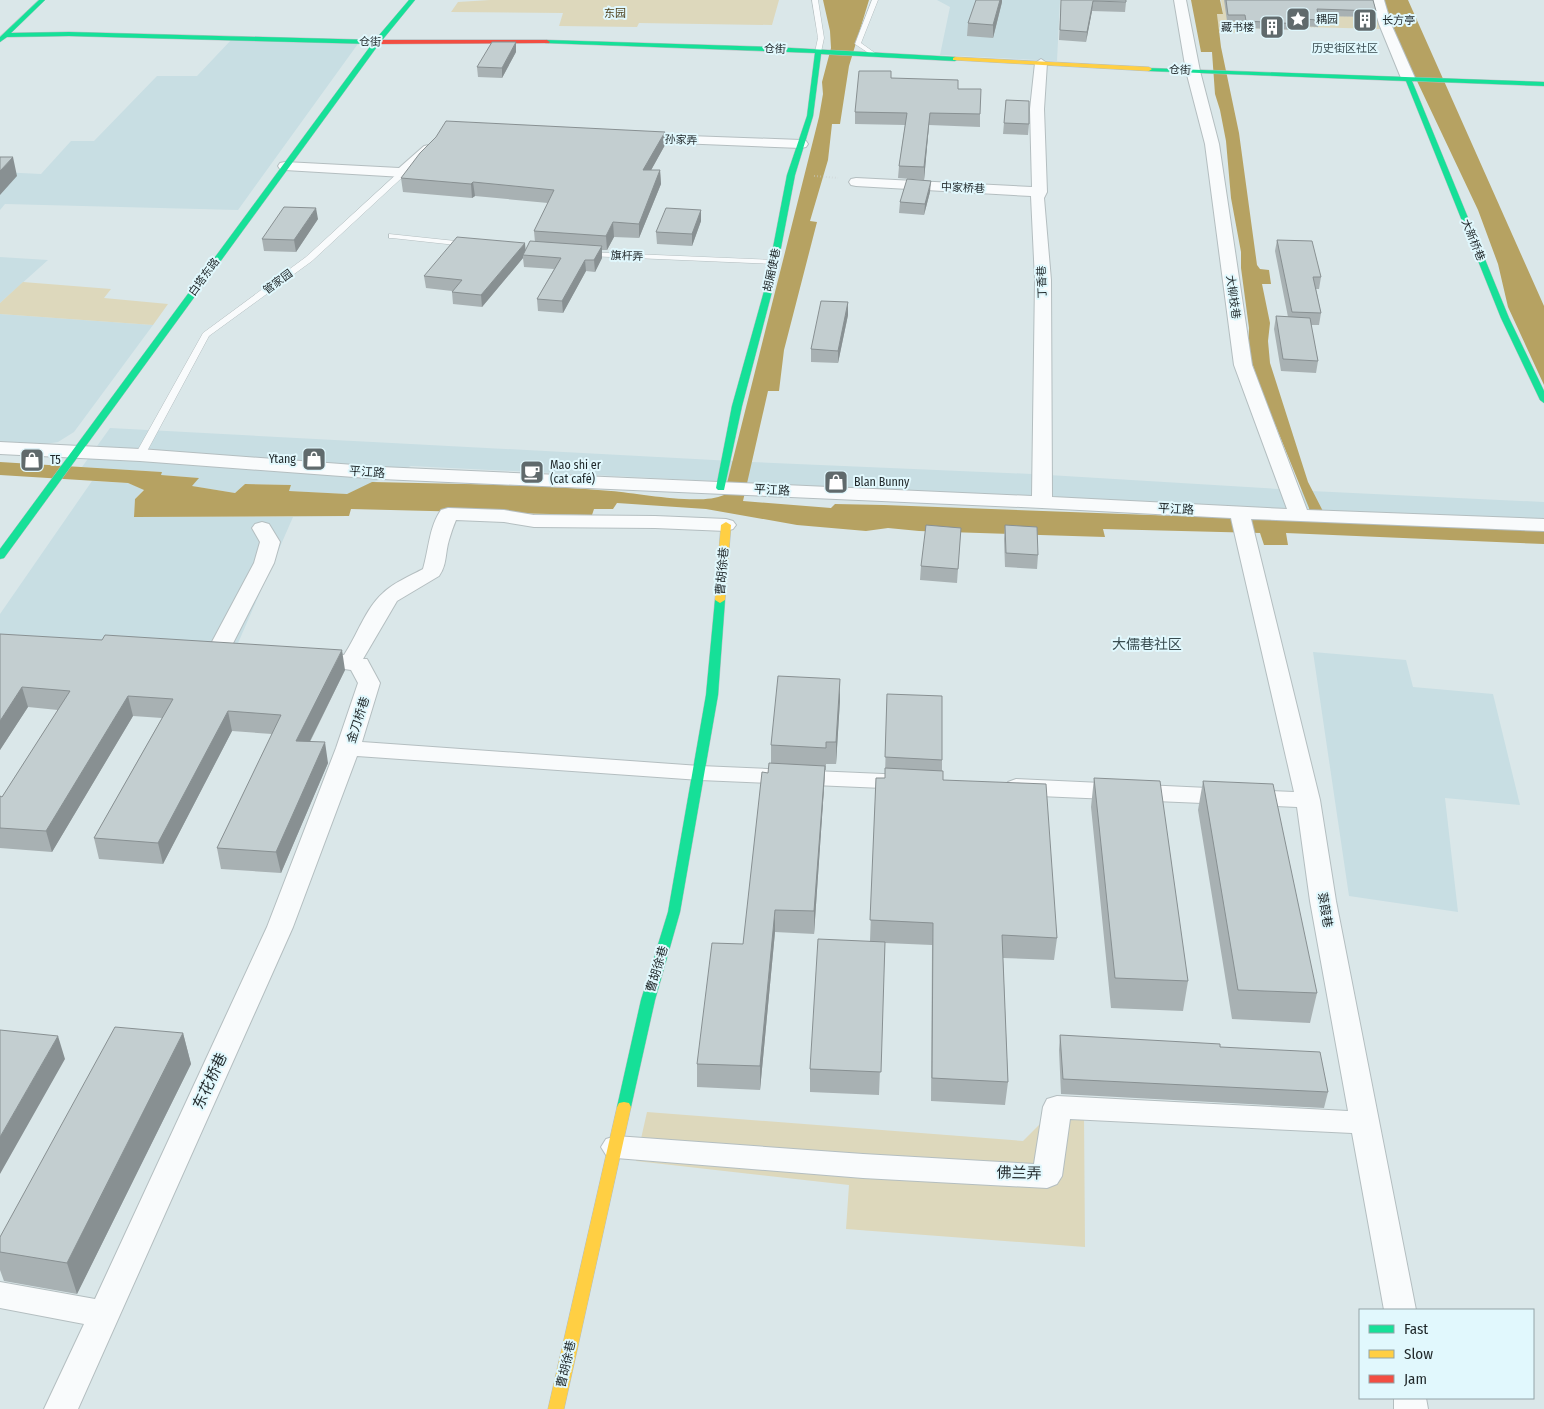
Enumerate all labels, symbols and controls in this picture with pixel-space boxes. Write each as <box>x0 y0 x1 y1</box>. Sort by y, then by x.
place icon: 耦园 <box>1285 6 1311 32</box>
park label: 东园 <box>604 7 626 20</box>
building icon: 长方亭 <box>1352 7 1378 33</box>
place label: 耦园 <box>1316 13 1338 26</box>
building icon: 藏书楼 <box>1259 14 1285 40</box>
place label: 长方亭 <box>1382 14 1415 27</box>
place label: 藏书楼 <box>1221 21 1254 34</box>
street label: 仓街 <box>359 35 381 49</box>
street label: 仓街 <box>764 42 786 56</box>
district label: 历史街区社区 <box>1312 42 1378 55</box>
street label: 仓街 <box>1169 63 1191 77</box>
street label: 孙家弄 <box>664 133 698 147</box>
street label: 中家桥巷 <box>941 180 985 196</box>
street label: 大新桥巷 <box>1459 217 1487 263</box>
street label: 胡厢使巷 <box>761 247 783 293</box>
street label: 旗杆弄 <box>610 249 644 263</box>
street label: 白塔东路 <box>186 255 222 299</box>
street label: 丁香巷 <box>1035 265 1049 299</box>
street label: 管家园 <box>261 267 295 297</box>
street label: 大柳枝巷 <box>1224 274 1242 320</box>
shop icon: Ytang <box>301 446 327 472</box>
shop icon: T5 <box>19 447 45 473</box>
place label: Ytang <box>269 452 296 466</box>
place label: T5 <box>50 453 61 467</box>
place label: Mao shi er (cat café) <box>550 458 602 486</box>
cafe icon: Mao shi er (cat café) <box>519 459 545 485</box>
street label: 平江路 <box>349 464 385 480</box>
shop icon: Blan Bunny <box>823 469 849 495</box>
place label: Blan Bunny <box>854 475 910 489</box>
street label: 平江路 <box>754 482 790 498</box>
street label: 平江路 <box>1158 501 1194 517</box>
street label: 曹胡徐巷 <box>713 546 731 596</box>
district label: 大儒巷社区 <box>1112 636 1182 653</box>
street label: 金刀桥巷 <box>344 695 372 745</box>
street label: 菉葭巷 <box>1315 891 1335 929</box>
street label: 曹胡徐巷 <box>643 944 671 994</box>
street label: 东花桥巷 <box>189 1050 231 1112</box>
street label: 佛兰弄 <box>996 1164 1042 1182</box>
legend <box>1359 1309 1534 1399</box>
text: Fast <box>1404 1320 1428 1338</box>
street label: 曹胡徐巷 <box>554 1339 578 1389</box>
text: Slow <box>1404 1345 1433 1363</box>
text: Jam <box>1404 1370 1427 1388</box>

